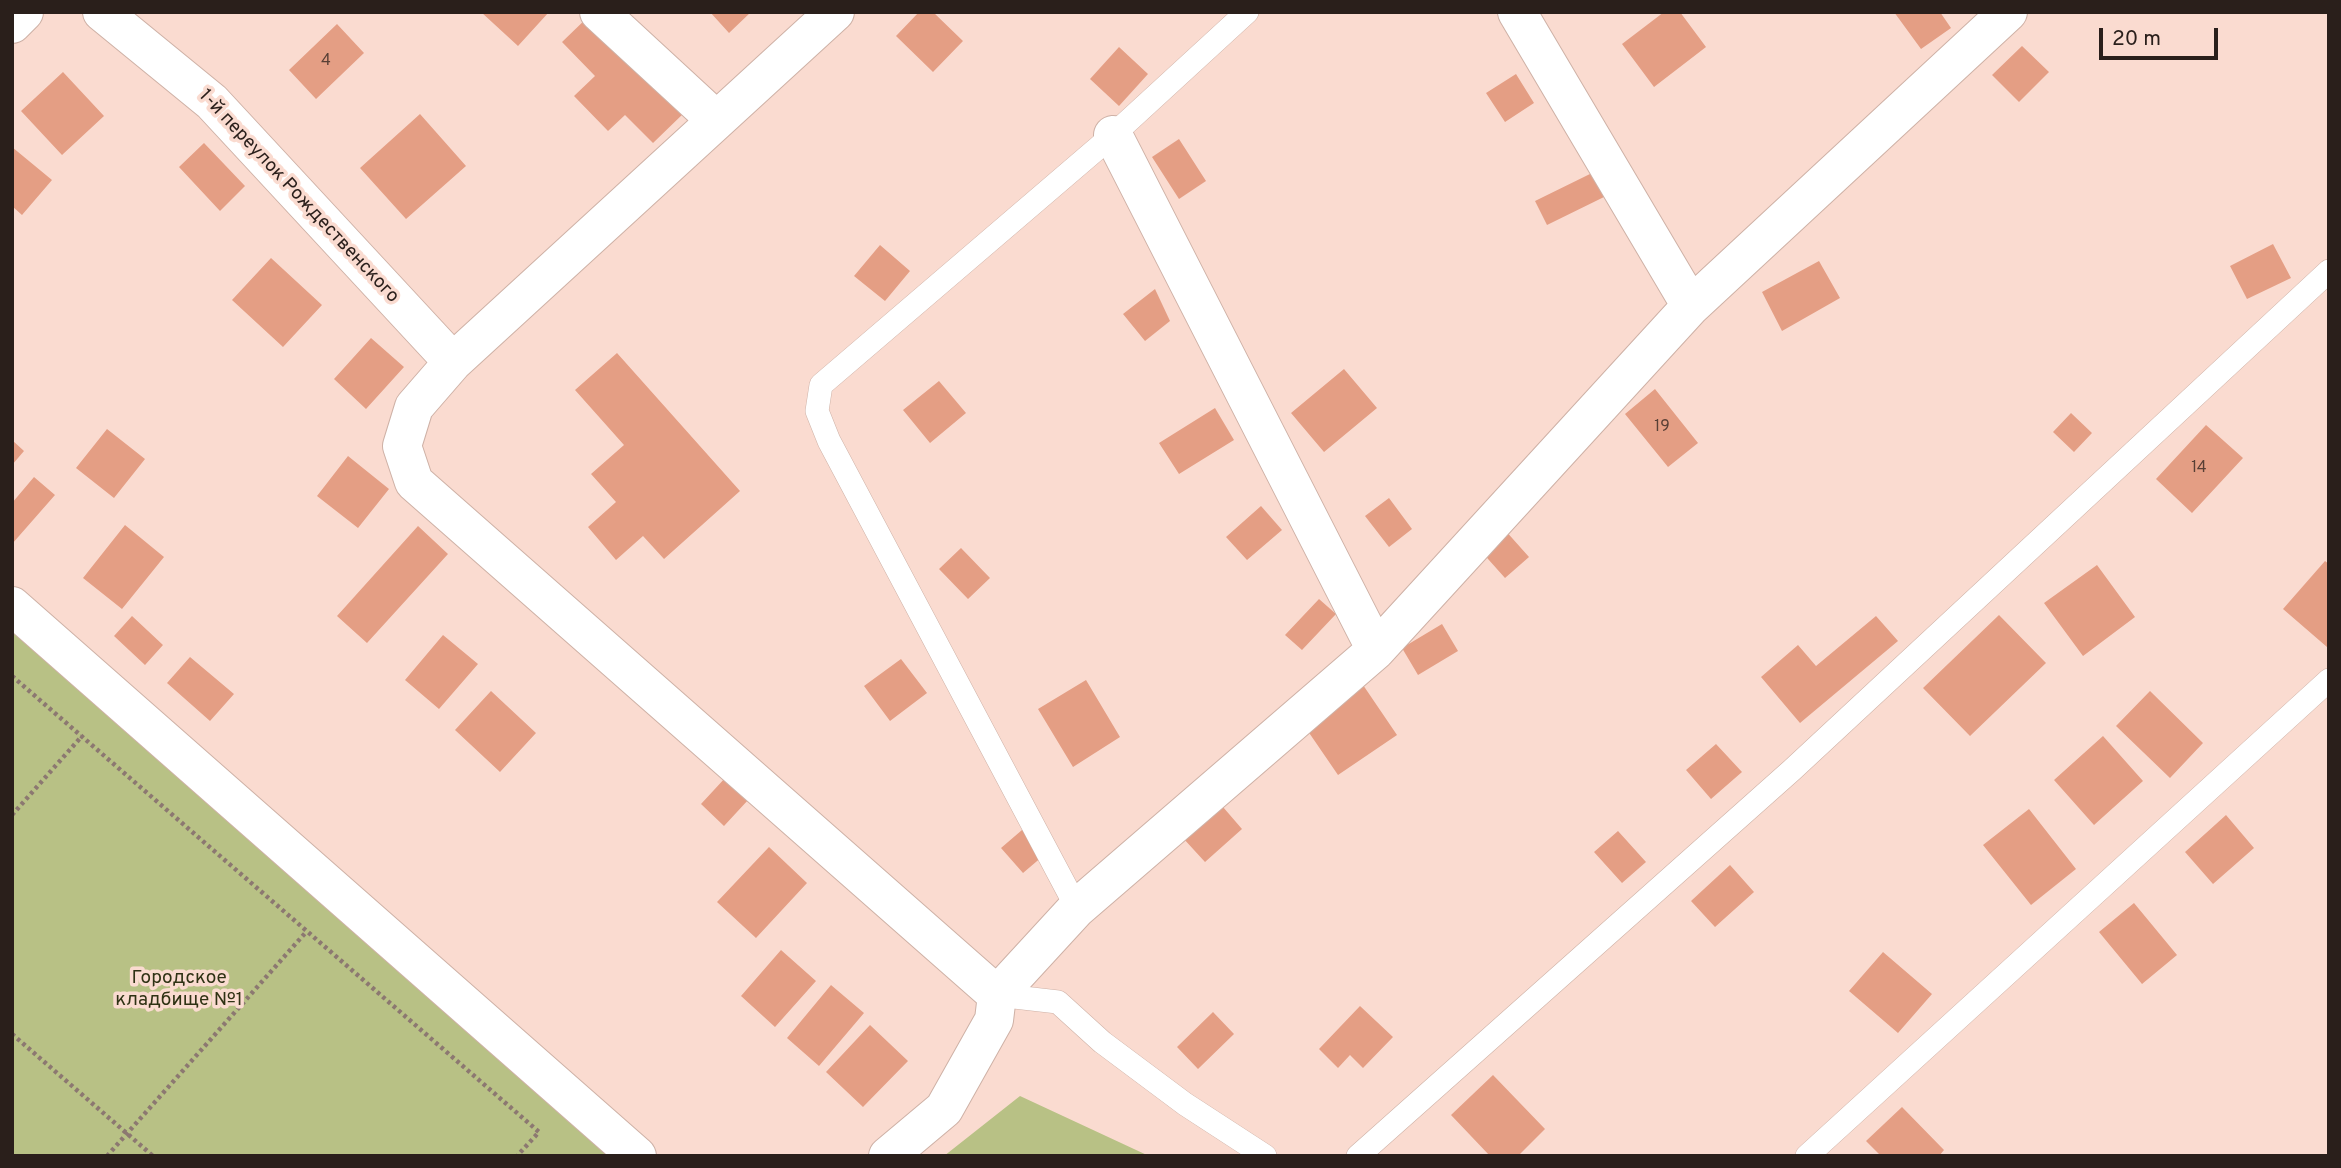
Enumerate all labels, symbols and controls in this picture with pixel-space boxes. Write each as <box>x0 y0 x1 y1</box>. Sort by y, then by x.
scale bar <box>2103 14 2222 58</box>
text: 20 m <box>2112 26 2161 53</box>
house number: 4 <box>321 52 331 72</box>
street label: 1-й переулок Рождественского <box>193 85 403 309</box>
house number: 19 <box>1654 418 1670 438</box>
house number: 14 <box>2191 459 2207 479</box>
park label: Городское кладбище №1 <box>115 968 243 1012</box>

